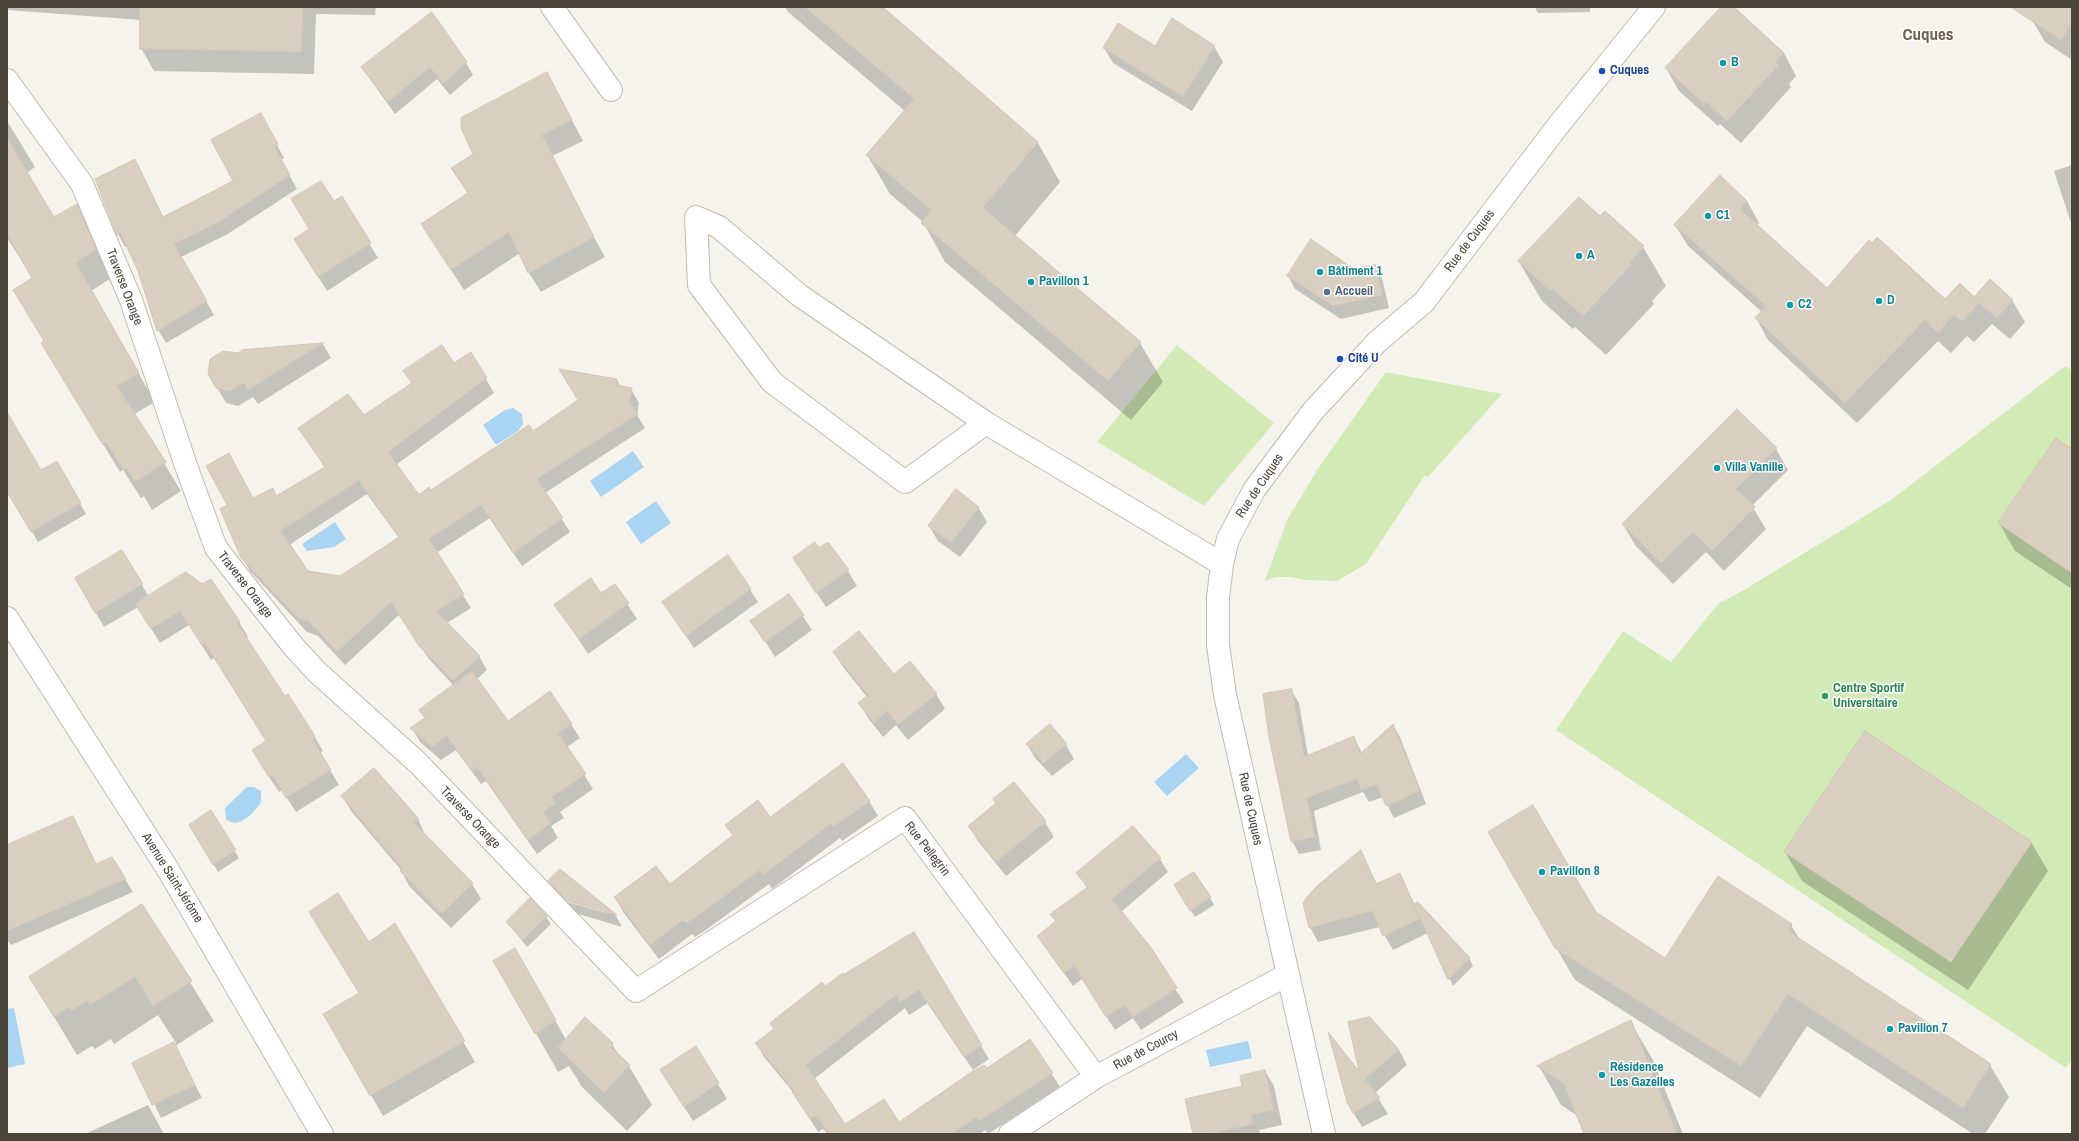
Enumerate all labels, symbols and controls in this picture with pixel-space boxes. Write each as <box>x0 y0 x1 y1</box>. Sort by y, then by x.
district label: Cuques <box>1902 25 1954 45</box>
place label: B <box>1731 55 1739 71</box>
marker: B <box>1718 58 1728 68</box>
place label: Cuques <box>1610 63 1649 79</box>
marker: Cuques <box>1597 66 1607 76</box>
street label: Rue de Cuques <box>1441 207 1499 275</box>
place label: C1 <box>1716 208 1730 224</box>
marker: C1 <box>1703 211 1713 221</box>
street label: Traverse Orange <box>102 247 146 327</box>
place label: A <box>1587 248 1595 264</box>
marker: A <box>1574 251 1584 261</box>
place label: Bâtiment 1 <box>1328 264 1382 280</box>
marker: Bâtiment 1 <box>1315 267 1325 277</box>
place label: Pavillon 1 <box>1039 274 1089 290</box>
marker: Pavillon 1 <box>1026 277 1036 287</box>
place label: Accueil <box>1335 284 1373 300</box>
marker: Accueil <box>1322 287 1332 297</box>
place label: D <box>1887 293 1895 309</box>
marker: D <box>1874 296 1884 306</box>
place label: C2 <box>1798 297 1812 313</box>
marker: C2 <box>1785 300 1795 310</box>
place label: Cité U <box>1348 351 1379 367</box>
marker: Cité U <box>1335 354 1345 364</box>
street label: Rue de Cuques <box>1233 451 1287 521</box>
place label: Villa Vanille <box>1725 460 1783 476</box>
marker: Villa Vanille <box>1712 463 1722 473</box>
street label: Traverse Orange <box>214 549 276 621</box>
place label: Centre Sportif Universitaire <box>1833 681 1904 712</box>
marker: Centre Sportif Universitaire <box>1820 691 1830 701</box>
street label: Rue de Cuques <box>1235 771 1265 847</box>
street label: Traverse Orange <box>437 784 503 852</box>
street label: Rue Pellegrin <box>901 819 953 879</box>
street label: Avenue Saint-Jérôme <box>138 830 206 926</box>
place label: Pavillon 8 <box>1550 864 1600 880</box>
marker: Pavillon 8 <box>1537 867 1547 877</box>
place label: Pavillon 7 <box>1898 1021 1948 1037</box>
marker: Pavillon 7 <box>1885 1024 1895 1034</box>
street label: Rue de Courcy <box>1111 1026 1181 1074</box>
place label: Résidence Les Gazelles <box>1610 1060 1675 1091</box>
marker: Résidence Les Gazelles <box>1597 1070 1607 1080</box>

